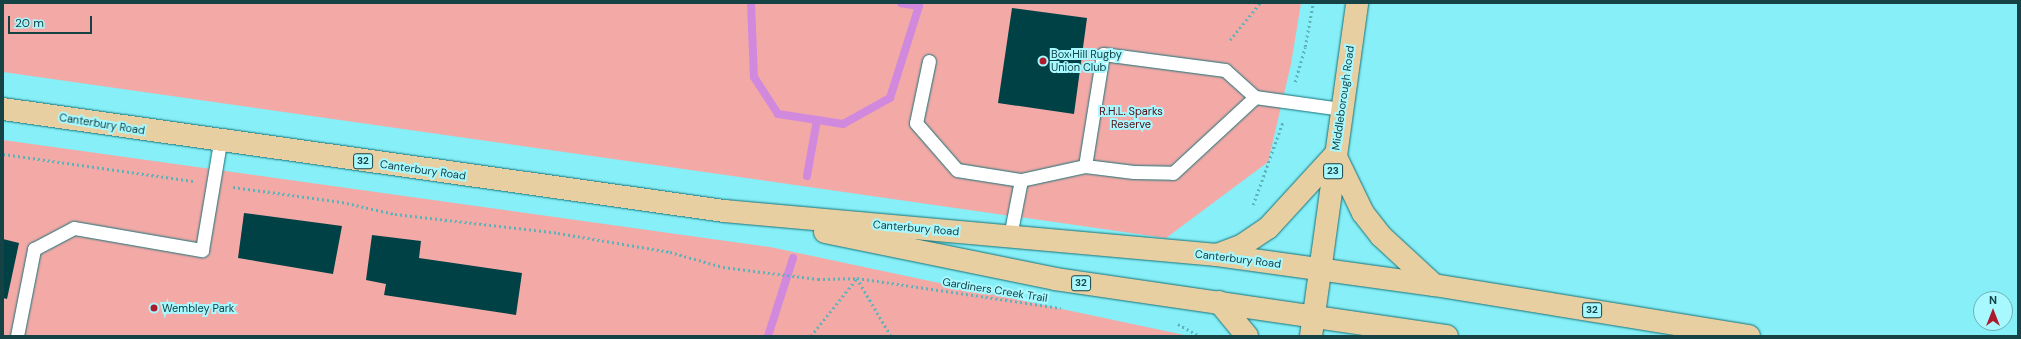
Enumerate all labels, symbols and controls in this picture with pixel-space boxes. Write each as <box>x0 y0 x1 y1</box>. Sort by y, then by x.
scale bar <box>10 8 94 34</box>
text: 20 m <box>15 15 44 31</box>
street label: Middleborough Road <box>1329 45 1357 151</box>
place label: Box Hill Rugby Union Club <box>1051 48 1122 74</box>
marker: Box Hill Rugby Union Club <box>1038 56 1048 66</box>
park label: R.H.L. Sparks Reserve <box>1099 105 1163 131</box>
street label: Canterbury Road <box>58 111 146 137</box>
road number: 32 <box>353 153 373 169</box>
street label: Canterbury Road <box>379 157 467 183</box>
road number: 23 <box>1323 163 1343 179</box>
street label: Canterbury Road <box>872 218 960 238</box>
street label: Canterbury Road <box>1194 247 1282 271</box>
street label: Gardiners Creek Trail <box>942 275 1048 305</box>
road number: 32 <box>1071 275 1091 291</box>
north arrow <box>1973 291 2013 331</box>
text: N <box>1989 293 1997 307</box>
place label: Wembley Park <box>162 301 234 315</box>
road number: 32 <box>1582 302 1602 318</box>
marker: Wembley Park <box>149 303 159 313</box>

